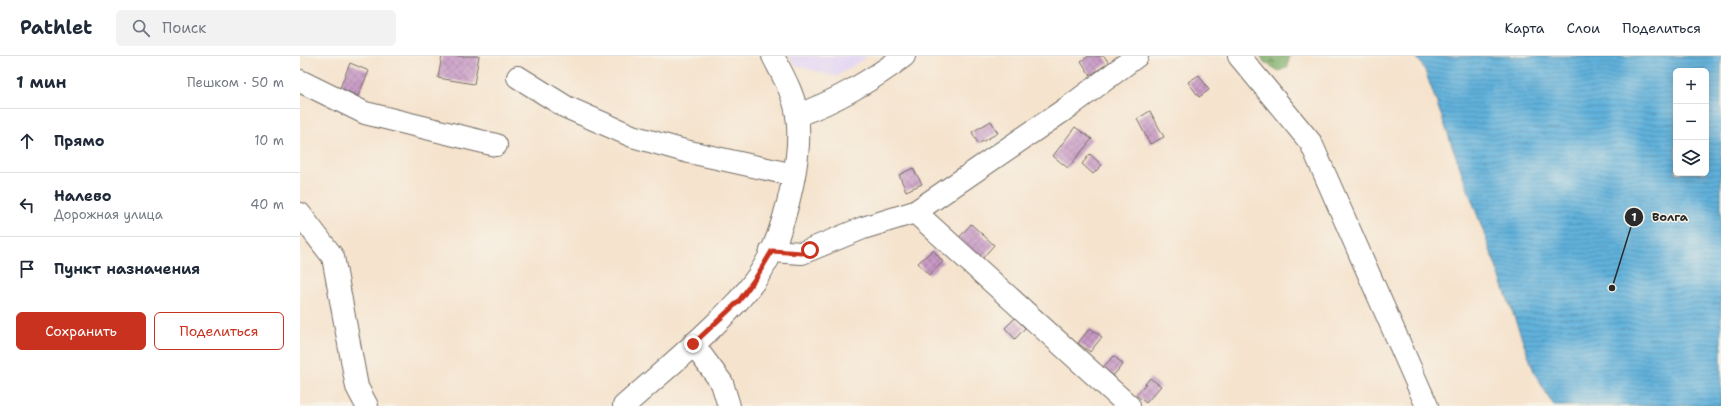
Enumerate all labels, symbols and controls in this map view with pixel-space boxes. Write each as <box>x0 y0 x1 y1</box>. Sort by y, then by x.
search box <box>116 10 396 46</box>
text: Pathlet <box>20 15 92 40</box>
icon: search <box>130 17 152 39</box>
text: Поиск <box>162 18 206 38</box>
text: Карта <box>1504 19 1545 37</box>
text: Слои <box>1567 19 1600 37</box>
text: Поделиться <box>1622 19 1701 37</box>
map controls <box>1673 68 1709 176</box>
button: + <box>1673 68 1709 104</box>
text: 1 мин <box>16 71 66 93</box>
text: Пешком · 50 m <box>187 74 284 91</box>
button: − <box>1673 104 1709 140</box>
icon: ahead <box>16 130 38 152</box>
text: Прямо <box>54 131 104 151</box>
text: 10 m <box>254 132 284 149</box>
button: layers <box>1673 140 1709 176</box>
text: Налево <box>54 186 112 206</box>
icon: left <box>16 194 38 216</box>
text: 40 m <box>250 196 284 213</box>
callout: Волга <box>1624 205 1696 229</box>
text: Дорожная улица <box>54 206 163 223</box>
text: 1 <box>1631 209 1637 225</box>
text: Волга <box>1652 209 1689 225</box>
route start <box>801 241 819 259</box>
icon: arrive <box>16 258 38 280</box>
text: Пункт назначения <box>54 259 200 279</box>
button: Сохранить <box>16 312 146 350</box>
button: Поделиться <box>154 312 284 350</box>
route end <box>684 335 702 353</box>

